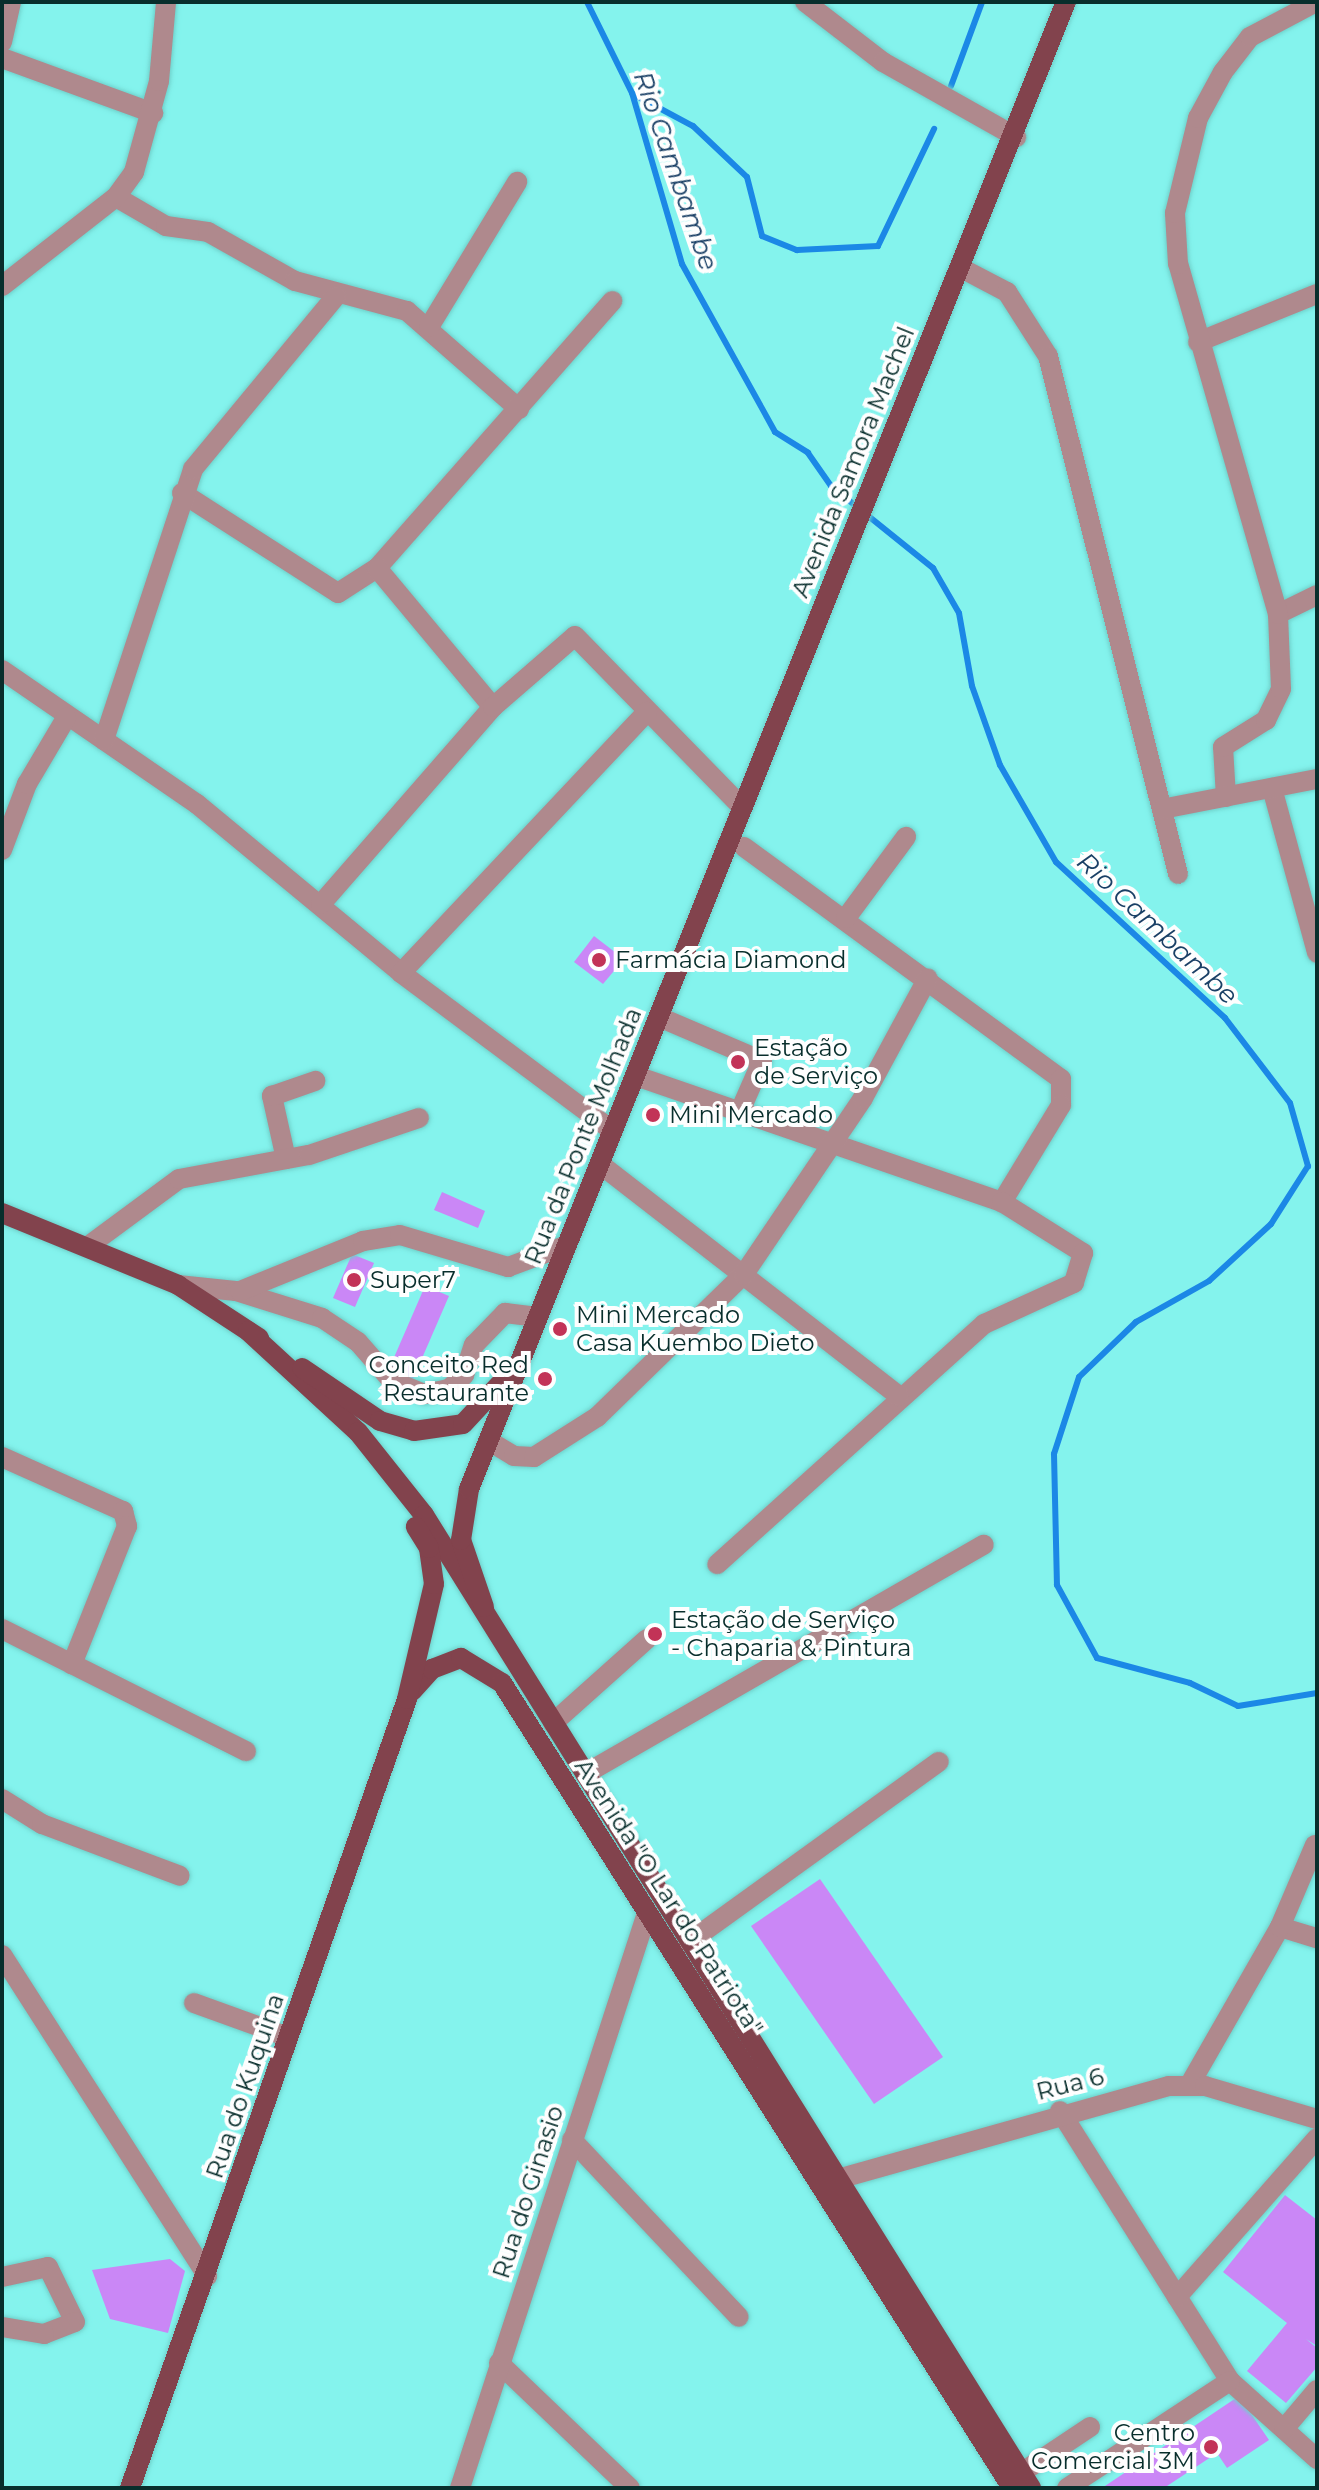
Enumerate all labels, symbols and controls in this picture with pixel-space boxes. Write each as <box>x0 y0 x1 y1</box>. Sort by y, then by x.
water label: Rio Cambambe <box>626 67 724 275</box>
street label: Avenida Samora Machel <box>785 323 921 601</box>
water label: Rio Cambambe <box>1070 847 1244 1011</box>
place label: Farmácia Diamond <box>615 946 847 974</box>
marker: Farmácia Diamond <box>590 951 608 969</box>
street label: Rua da Ponte Molhada <box>518 1004 648 1268</box>
place label: Estação de Serviço <box>754 1034 878 1090</box>
marker: Estação de Serviço <box>729 1053 747 1071</box>
place label: Mini Mercado <box>669 1101 833 1129</box>
marker: Mini Mercado <box>644 1106 662 1124</box>
place label: Super7 <box>370 1266 456 1294</box>
marker: Super7 <box>345 1271 363 1289</box>
place label: Mini Mercado Casa Kuembo Dieto <box>576 1301 815 1357</box>
marker: Mini Mercado Casa Kuembo Dieto <box>551 1320 569 1338</box>
place label: Conceito Red Restaurante <box>368 1351 529 1407</box>
marker: Conceito Red Restaurante <box>536 1370 554 1388</box>
place label: Estação de Serviço - Chaparia & Pintura <box>671 1606 911 1662</box>
marker: Estação de Serviço - Chaparia & Pintura <box>646 1625 664 1643</box>
street label: Avenida "O Lar do Patriota" <box>569 1753 769 2041</box>
street label: Rua do Kuquina <box>200 1990 290 2182</box>
street label: Rua 6 <box>1033 2062 1107 2106</box>
street label: Rua do Ginasio <box>486 2102 570 2282</box>
place label: Centro Comercial 3M <box>1031 2419 1195 2475</box>
marker: Centro Comercial 3M <box>1202 2438 1220 2456</box>

